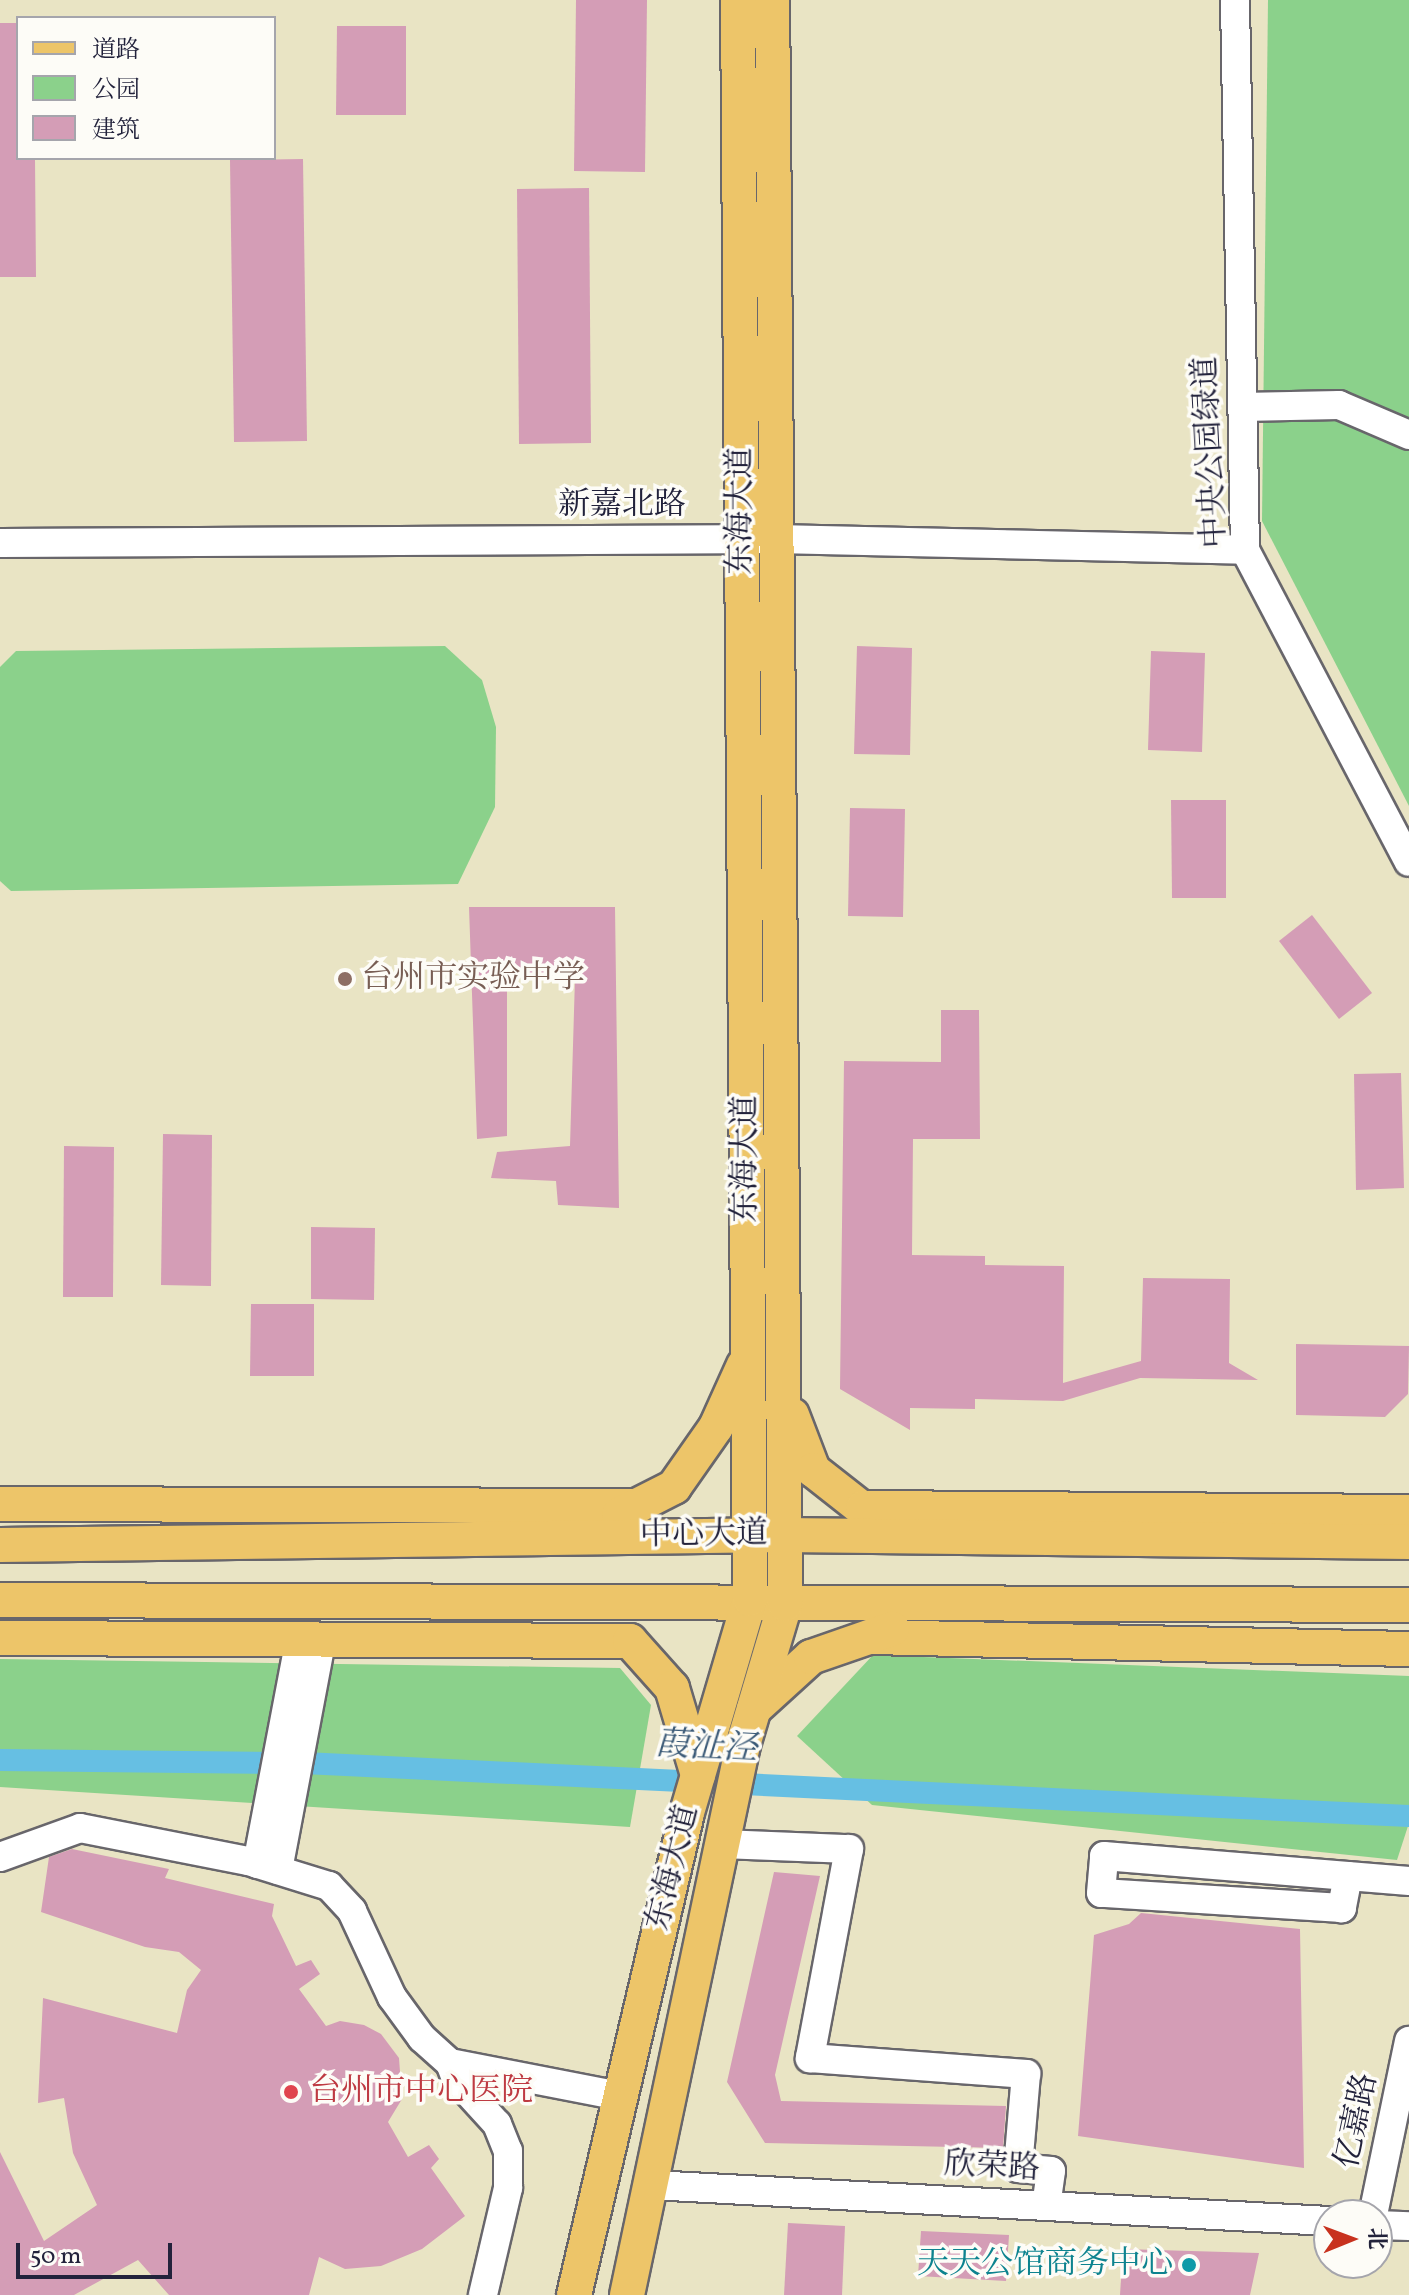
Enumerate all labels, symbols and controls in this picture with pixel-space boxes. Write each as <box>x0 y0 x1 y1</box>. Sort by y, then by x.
legend <box>16 16 276 160</box>
text: 道路 <box>92 34 140 68</box>
text: 公园 <box>92 74 140 108</box>
text: 建筑 <box>92 114 140 148</box>
street label: 中央公园绿道 <box>1188 355 1236 549</box>
street label: 东海大道 <box>723 447 761 575</box>
street label: 新嘉北路 <box>558 487 686 525</box>
place label: 台州市实验中学 <box>361 960 585 998</box>
marker: 台州市实验中学 <box>336 970 354 988</box>
street label: 东海大道 <box>728 1095 766 1223</box>
street label: 中心大道 <box>640 1516 768 1556</box>
water label: 葭沚泾 <box>654 1725 758 1771</box>
street label: 东海大道 <box>640 1801 708 1935</box>
street label: 亿嘉路 <box>1329 2070 1387 2172</box>
place label: 台州市中心医院 <box>309 2073 533 2111</box>
marker: 台州市中心医院 <box>280 2081 302 2103</box>
street label: 欣荣路 <box>943 2146 1041 2190</box>
north arrow <box>1313 2199 1393 2279</box>
scale bar <box>20 2227 176 2277</box>
text: 北 <box>1360 2227 1391 2250</box>
text: 50 m <box>30 2240 82 2274</box>
place label: 天天公馆商务中心 <box>917 2246 1173 2284</box>
marker: 天天公馆商务中心 <box>1180 2256 1198 2274</box>

